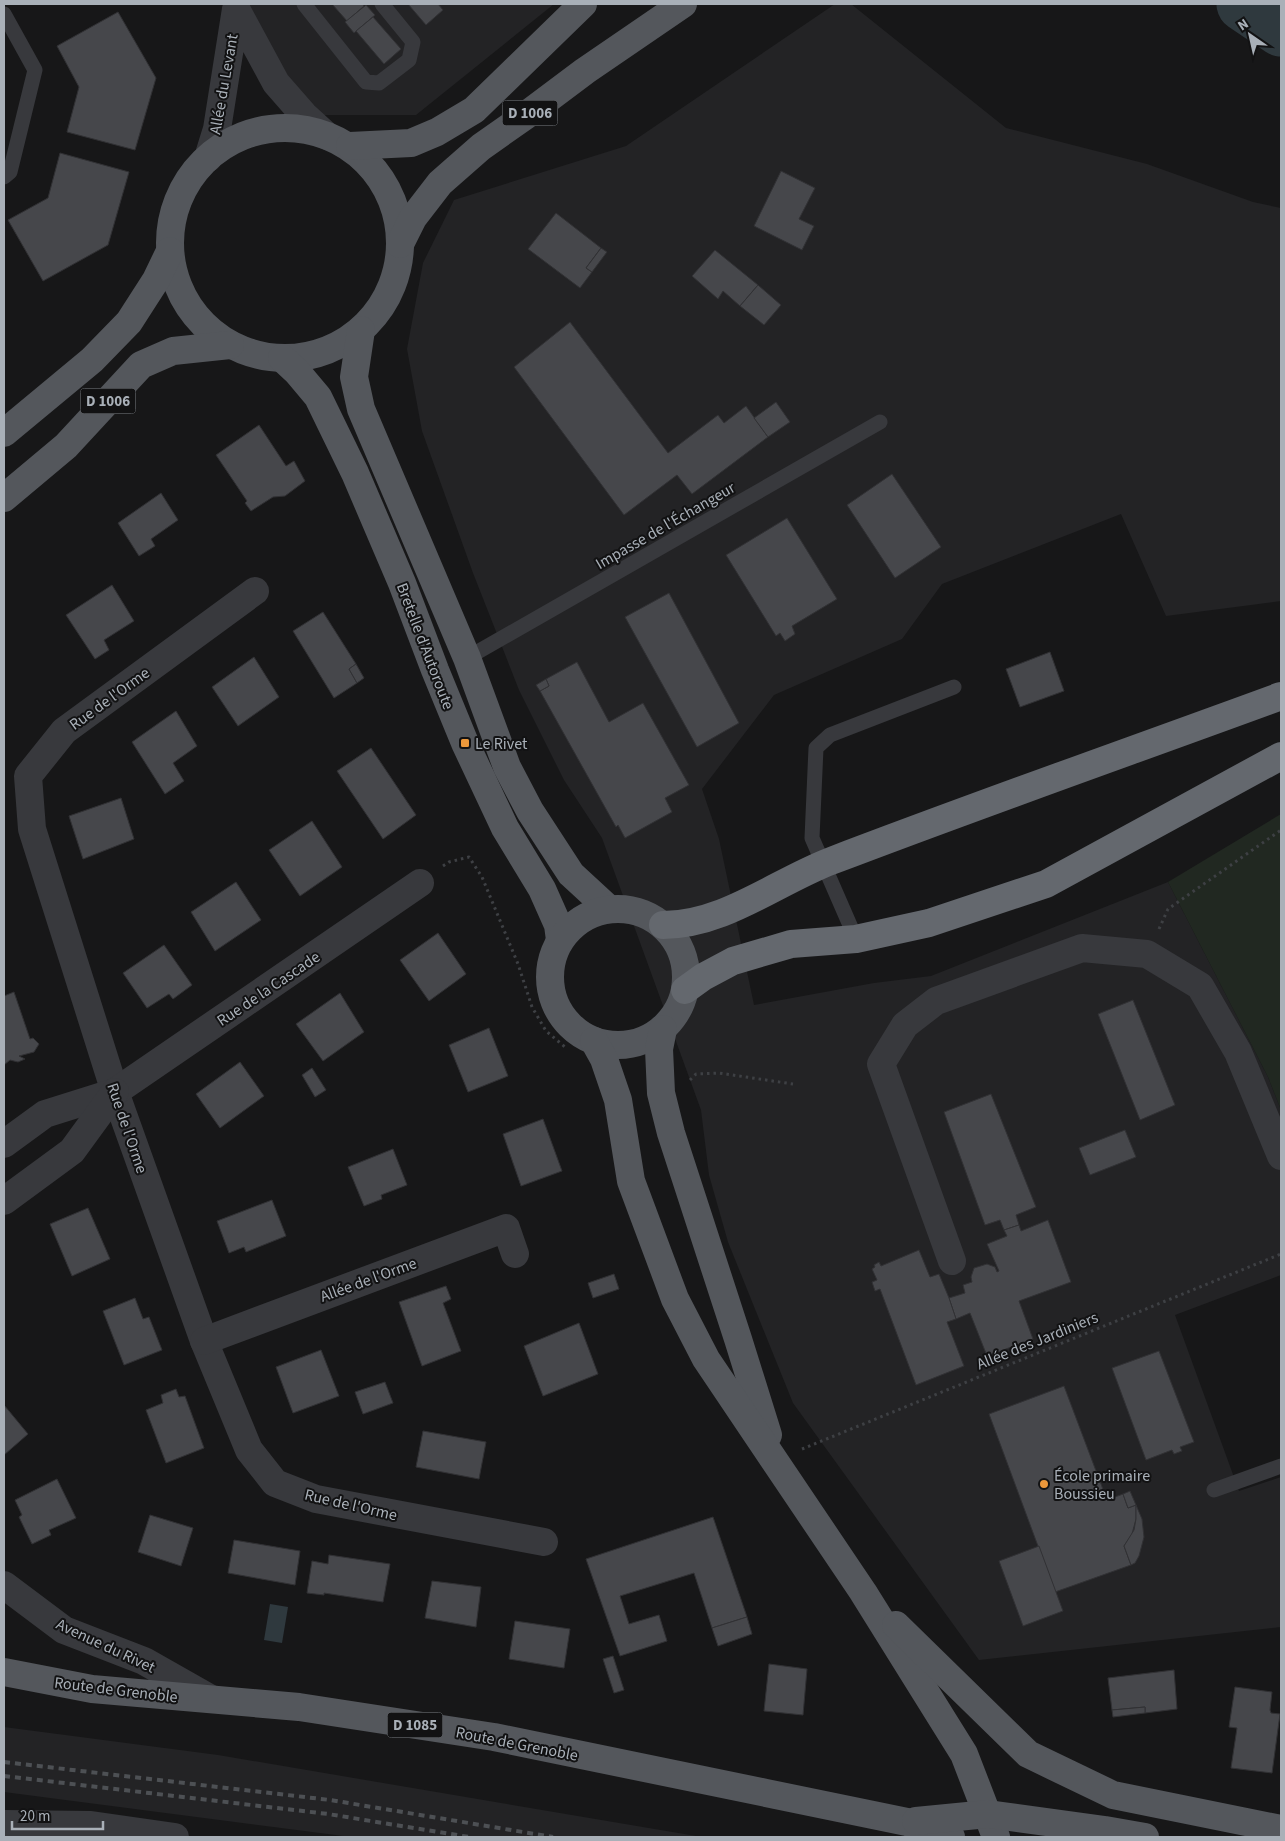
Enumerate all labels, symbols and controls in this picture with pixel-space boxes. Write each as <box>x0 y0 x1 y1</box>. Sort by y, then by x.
north arrow <box>1225 10 1275 60</box>
text: N <box>1234 14 1253 36</box>
street label: Allée du Levant <box>204 32 244 136</box>
road number: D 1006 <box>502 100 558 126</box>
road number: D 1006 <box>80 388 136 414</box>
street label: Impasse de l'Échangeur <box>592 477 740 575</box>
street label: Bretelle d'Autoroute <box>391 580 459 713</box>
street label: Rue de l'Orme <box>65 662 154 735</box>
place label: Le Rivet <box>475 733 528 755</box>
marker: Le Rivet <box>459 737 471 749</box>
street label: Rue de la Cascade <box>213 946 325 1032</box>
street label: Rue de l'Orme <box>101 1080 153 1177</box>
street label: Allée de l'Orme <box>317 1252 420 1308</box>
street label: Allée des Jardiniers <box>973 1306 1102 1375</box>
place label: École primaire Boussieu <box>1054 1465 1150 1505</box>
marker: École primaire Boussieu <box>1038 1478 1050 1490</box>
street label: Rue de l'Orme <box>302 1484 399 1526</box>
street label: Avenue du Rivet <box>52 1613 159 1679</box>
street label: Route de Grenoble <box>53 1672 179 1708</box>
road number: D 1085 <box>388 1712 442 1738</box>
street label: Route de Grenoble <box>454 1721 580 1767</box>
scale bar <box>12 1798 104 1830</box>
text: 20 m <box>20 1806 50 1827</box>

